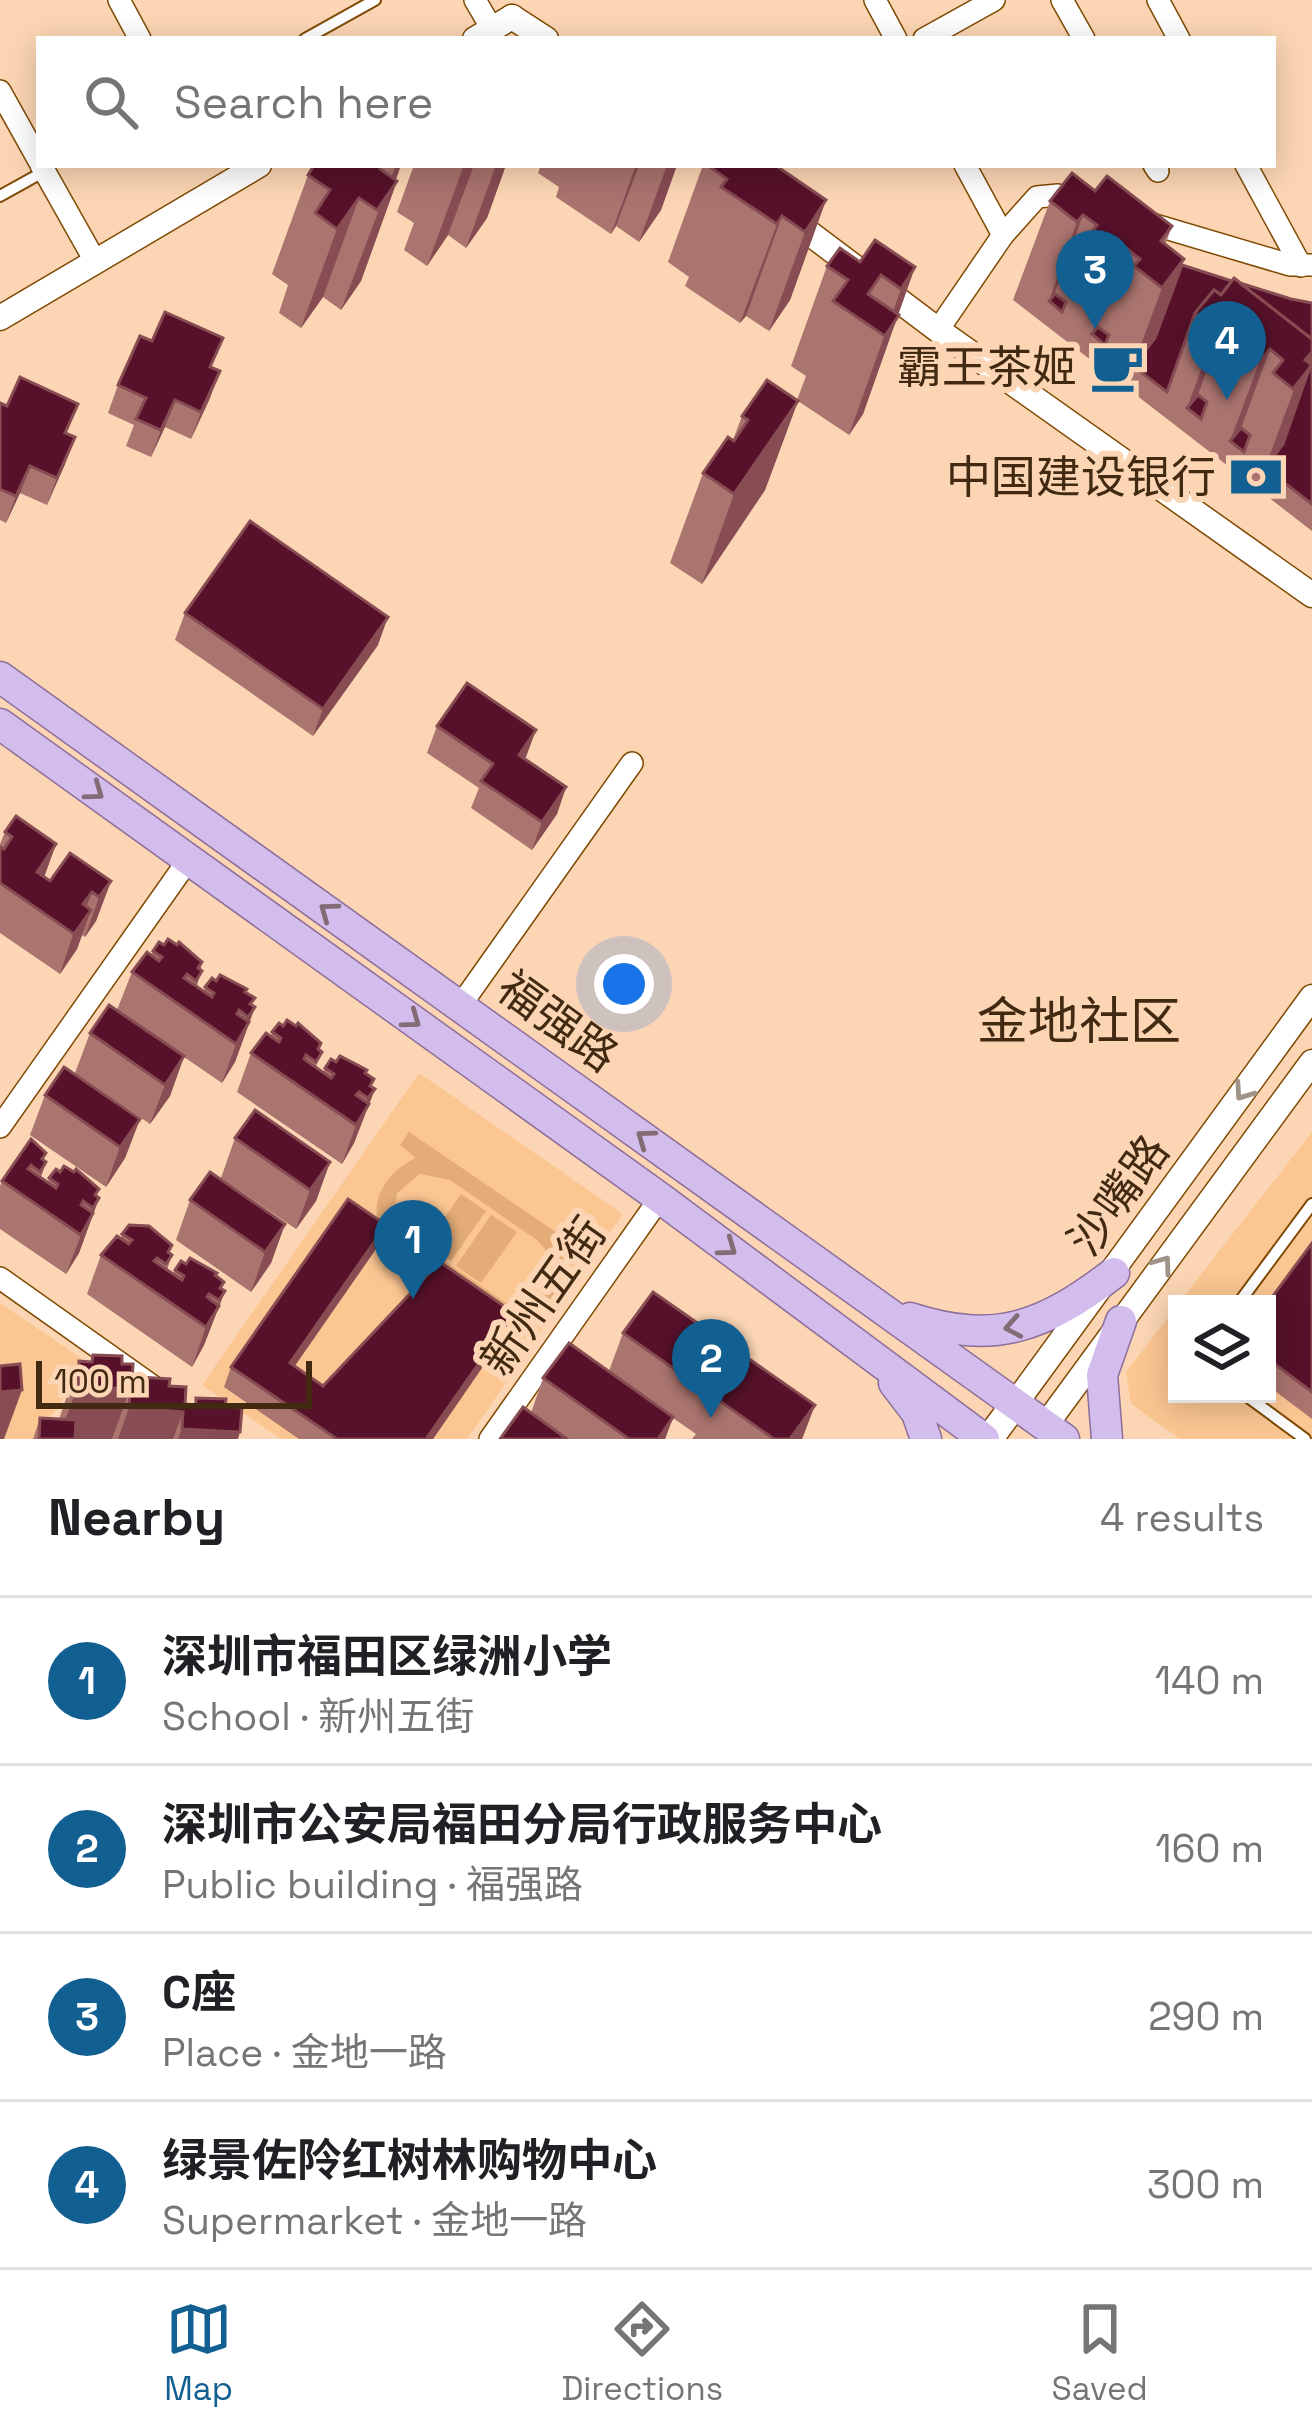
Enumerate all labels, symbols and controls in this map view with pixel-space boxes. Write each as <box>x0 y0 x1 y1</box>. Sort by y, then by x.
search box <box>36 36 1276 168</box>
icon: search <box>78 69 144 135</box>
text: Search here <box>174 74 433 131</box>
pin: 3 <box>1056 230 1134 329</box>
pin: 4 <box>1188 301 1266 400</box>
cafe icon: 霸王茶姬 <box>1088 338 1146 396</box>
place label: 霸王茶姬 <box>897 339 1077 396</box>
bank icon: 中国建设银行 <box>1227 448 1285 506</box>
place label: 中国建设银行 <box>946 449 1216 506</box>
one-way arrow <box>82 778 104 800</box>
one-way arrow <box>319 903 341 925</box>
your location <box>594 954 654 1014</box>
street label: 福强路 <box>486 959 629 1084</box>
district label: 金地社区 <box>977 989 1181 1054</box>
one-way arrow <box>399 1005 420 1027</box>
one-way arrow <box>1235 1079 1257 1101</box>
street label: 沙嘴路 <box>1056 1124 1181 1267</box>
one-way arrow <box>636 1130 658 1152</box>
pin: 1 <box>374 1200 452 1299</box>
street label: 新州五街 <box>468 1206 618 1386</box>
one-way arrow <box>715 1234 736 1256</box>
one-way arrow <box>1149 1255 1171 1277</box>
map controls <box>1168 1295 1276 1403</box>
button: layers <box>1168 1295 1276 1403</box>
one-way arrow <box>1003 1314 1023 1339</box>
pin: 2 <box>672 1319 750 1418</box>
scale bar <box>36 1355 312 1408</box>
text: 100 m <box>54 1361 147 1403</box>
text: Nearby <box>48 1485 225 1550</box>
text: 4 results <box>1100 1493 1264 1542</box>
text: 深圳市福田区绿洲小学 <box>162 1628 612 1685</box>
text: 1 <box>78 1656 96 1705</box>
text: 140 m <box>1155 1656 1264 1705</box>
text: School · 新州五街 <box>162 1692 474 1741</box>
text: 深圳市公安局福田分局行政服务中心 <box>162 1796 882 1853</box>
text: 2 <box>75 1824 99 1873</box>
text: 160 m <box>1155 1824 1264 1873</box>
text: Public building · 福强路 <box>162 1860 583 1909</box>
text: C座 <box>162 1964 236 2021</box>
text: 3 <box>75 1992 99 2041</box>
text: 290 m <box>1148 1992 1264 2041</box>
text: Place · 金地一路 <box>162 2028 447 2077</box>
text: 绿景佐阾红树林购物中心 <box>162 2132 657 2189</box>
text: 4 <box>75 2160 99 2209</box>
text: 300 m <box>1147 2160 1264 2209</box>
text: Supermarket · 金地一路 <box>162 2196 587 2245</box>
tab: Map <box>164 2296 233 2410</box>
tab: Directions <box>561 2296 723 2410</box>
tab: Saved <box>1052 2296 1148 2410</box>

